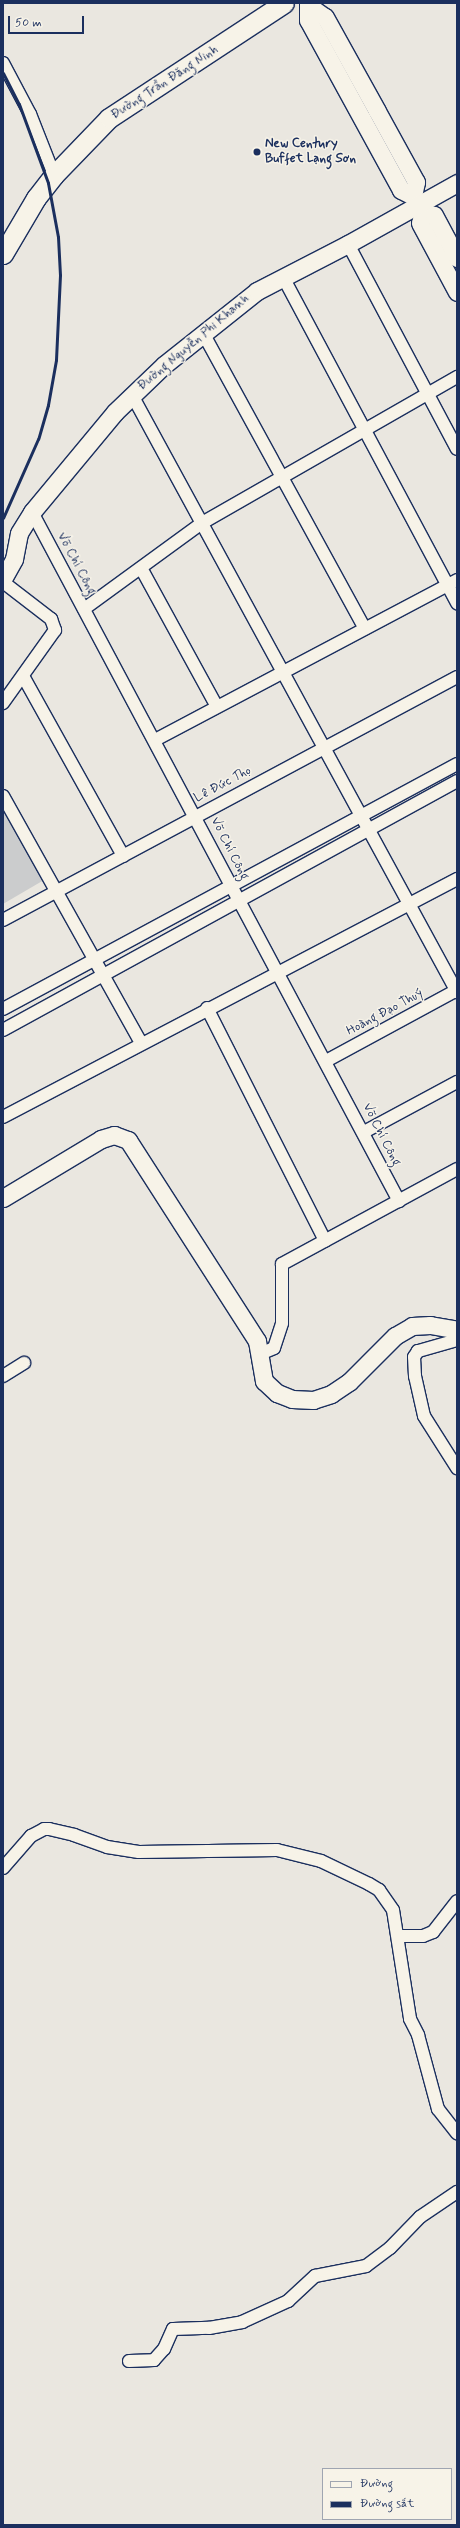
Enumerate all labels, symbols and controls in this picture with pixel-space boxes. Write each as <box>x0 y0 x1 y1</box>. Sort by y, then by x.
scale bar <box>10 8 86 34</box>
text: 50 m <box>15 15 42 31</box>
street label: Đường Trần Đăng Ninh <box>109 43 221 123</box>
place label: New Century Buffet Lạng Sơn <box>265 137 357 168</box>
marker: New Century Buffet Lạng Sơn <box>252 147 262 157</box>
street label: Đường Nguyễn Phi Khanh <box>134 291 254 395</box>
street label: Võ Chí Công <box>53 530 99 598</box>
street label: Lê Đức Thọ <box>192 764 254 806</box>
street label: Võ Chí Công <box>206 815 252 883</box>
street label: Hoàng Đạo Thuý <box>344 986 426 1040</box>
street label: Võ Chí Công <box>358 1101 404 1169</box>
legend <box>322 2468 452 2520</box>
text: Đường <box>360 2476 393 2492</box>
text: Đường sắt <box>360 2496 414 2512</box>

